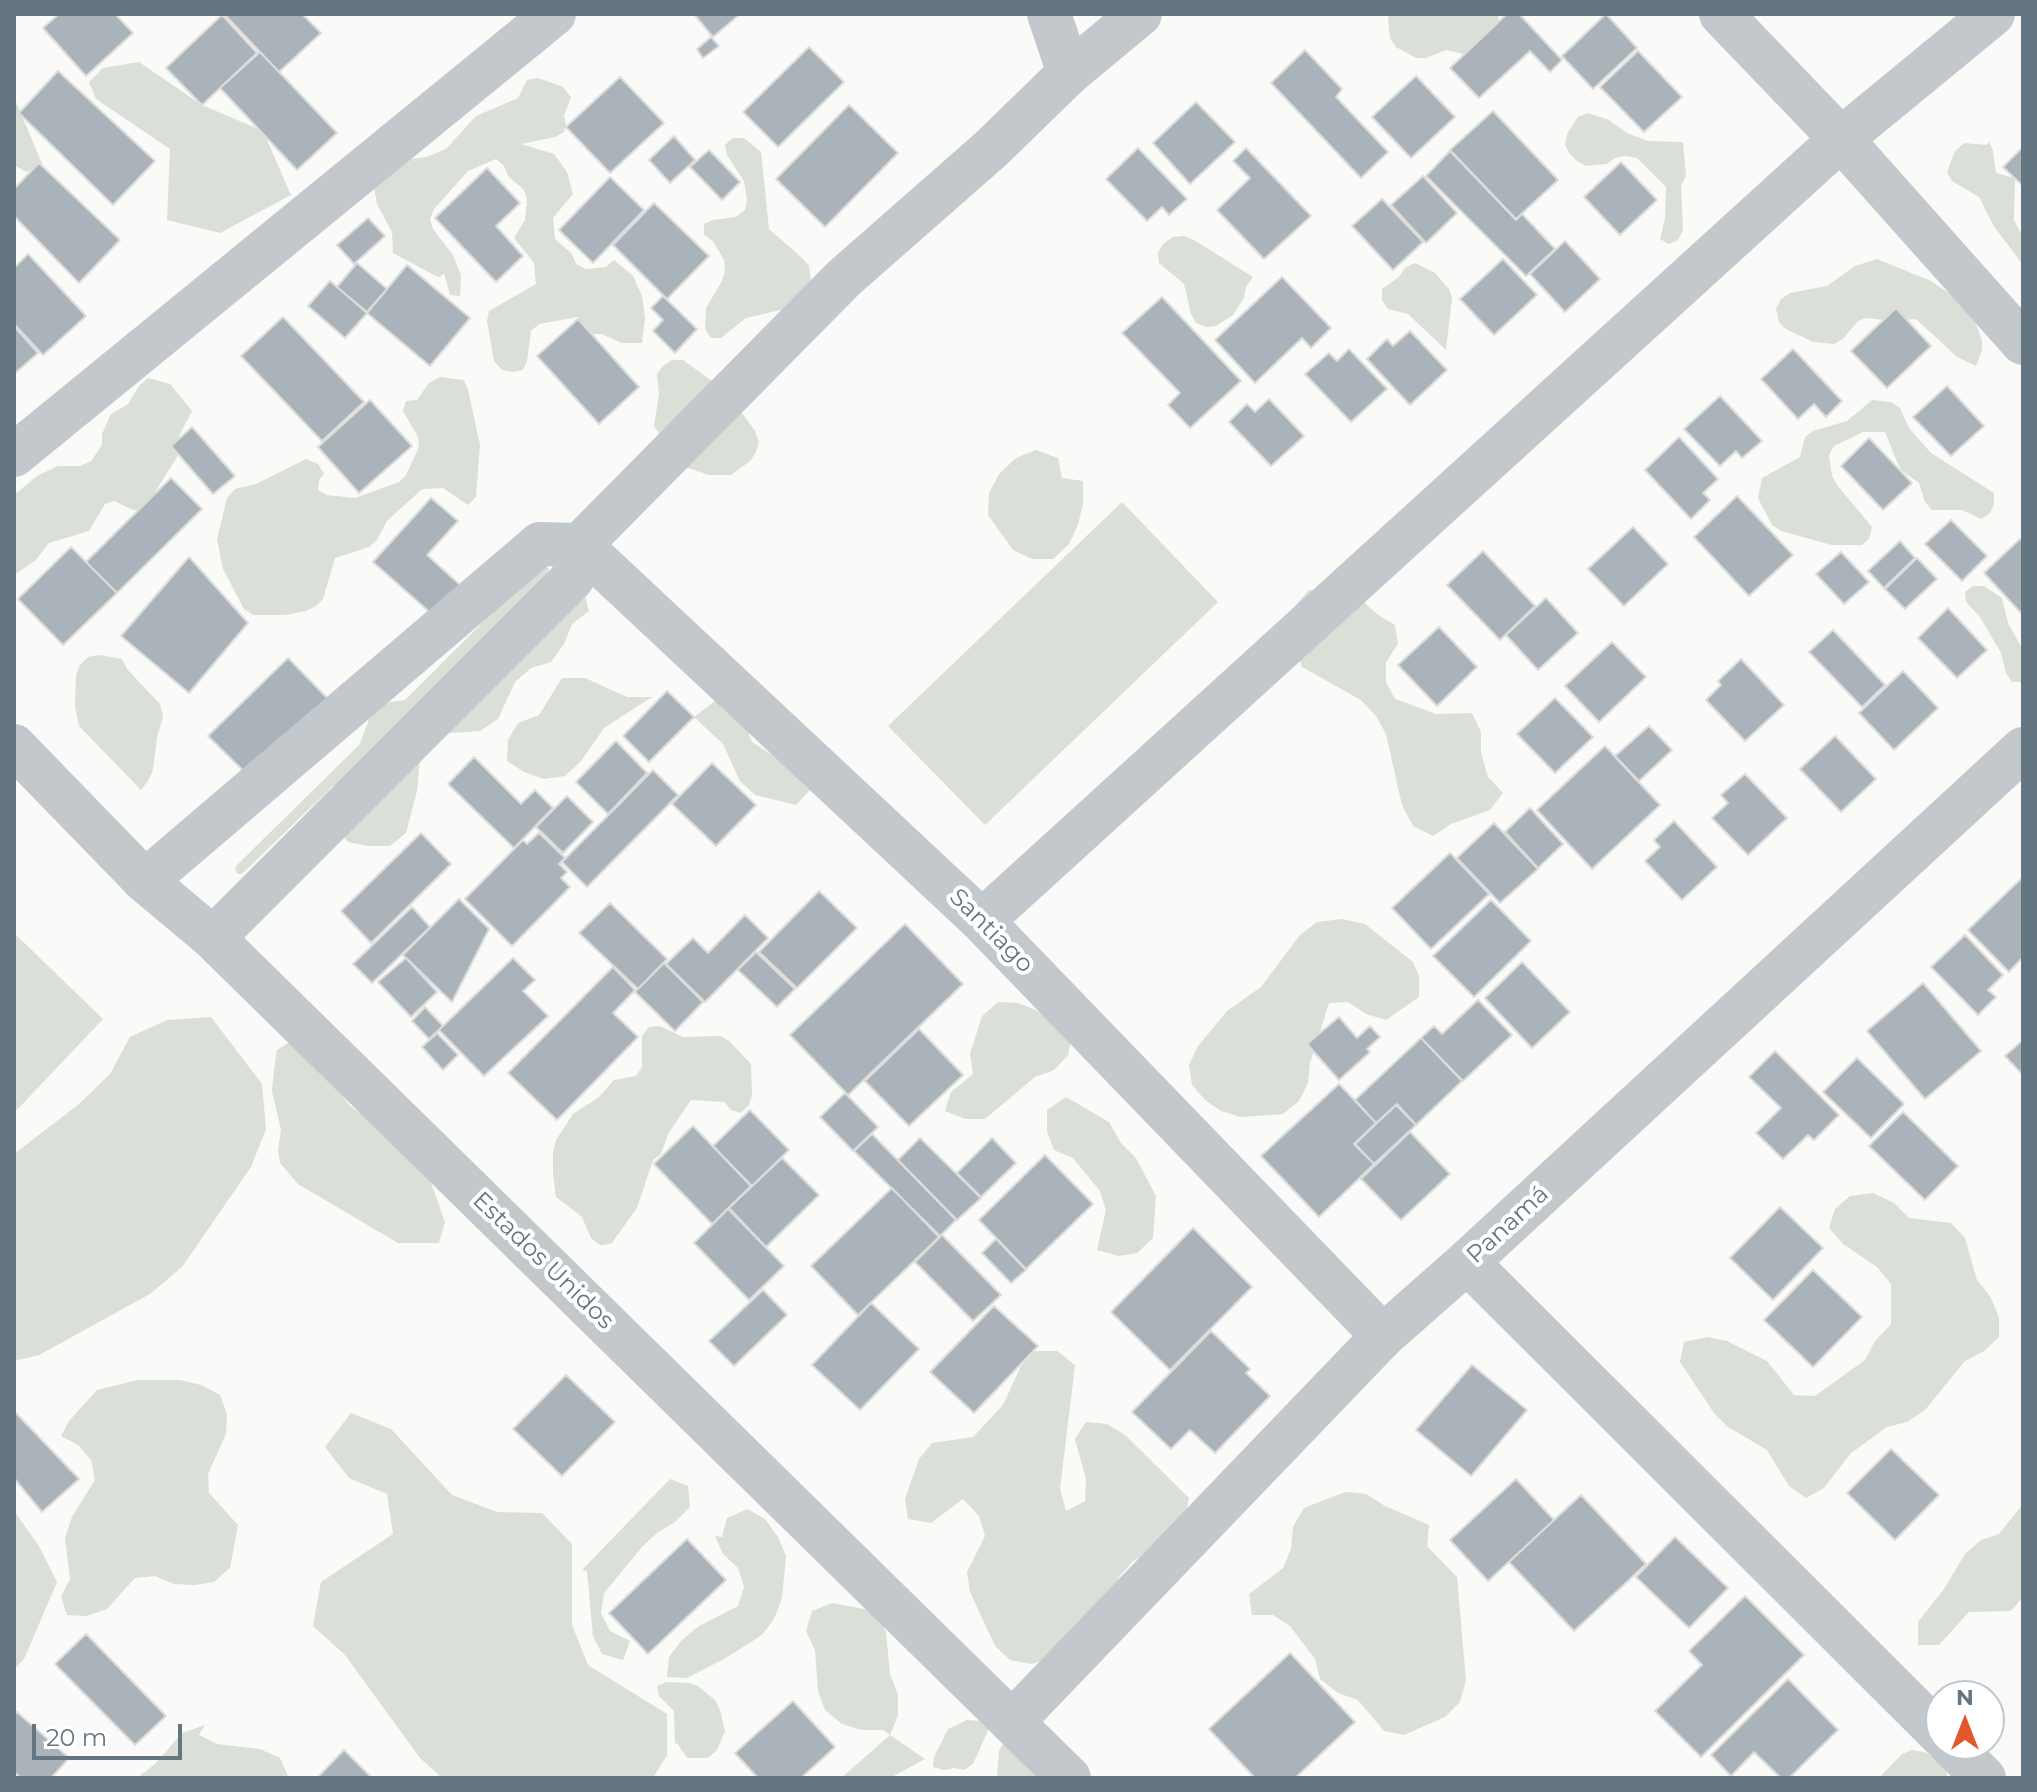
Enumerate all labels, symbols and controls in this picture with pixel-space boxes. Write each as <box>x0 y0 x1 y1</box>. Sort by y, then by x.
street label: Santiago <box>943 883 1039 979</box>
street label: Panamá <box>1461 1180 1555 1270</box>
street label: Estados Unidos <box>466 1186 620 1336</box>
north arrow <box>1925 1680 2005 1760</box>
text: N <box>1956 1684 1974 1711</box>
scale bar <box>36 1708 186 1758</box>
text: 20 m <box>46 1723 107 1752</box>

